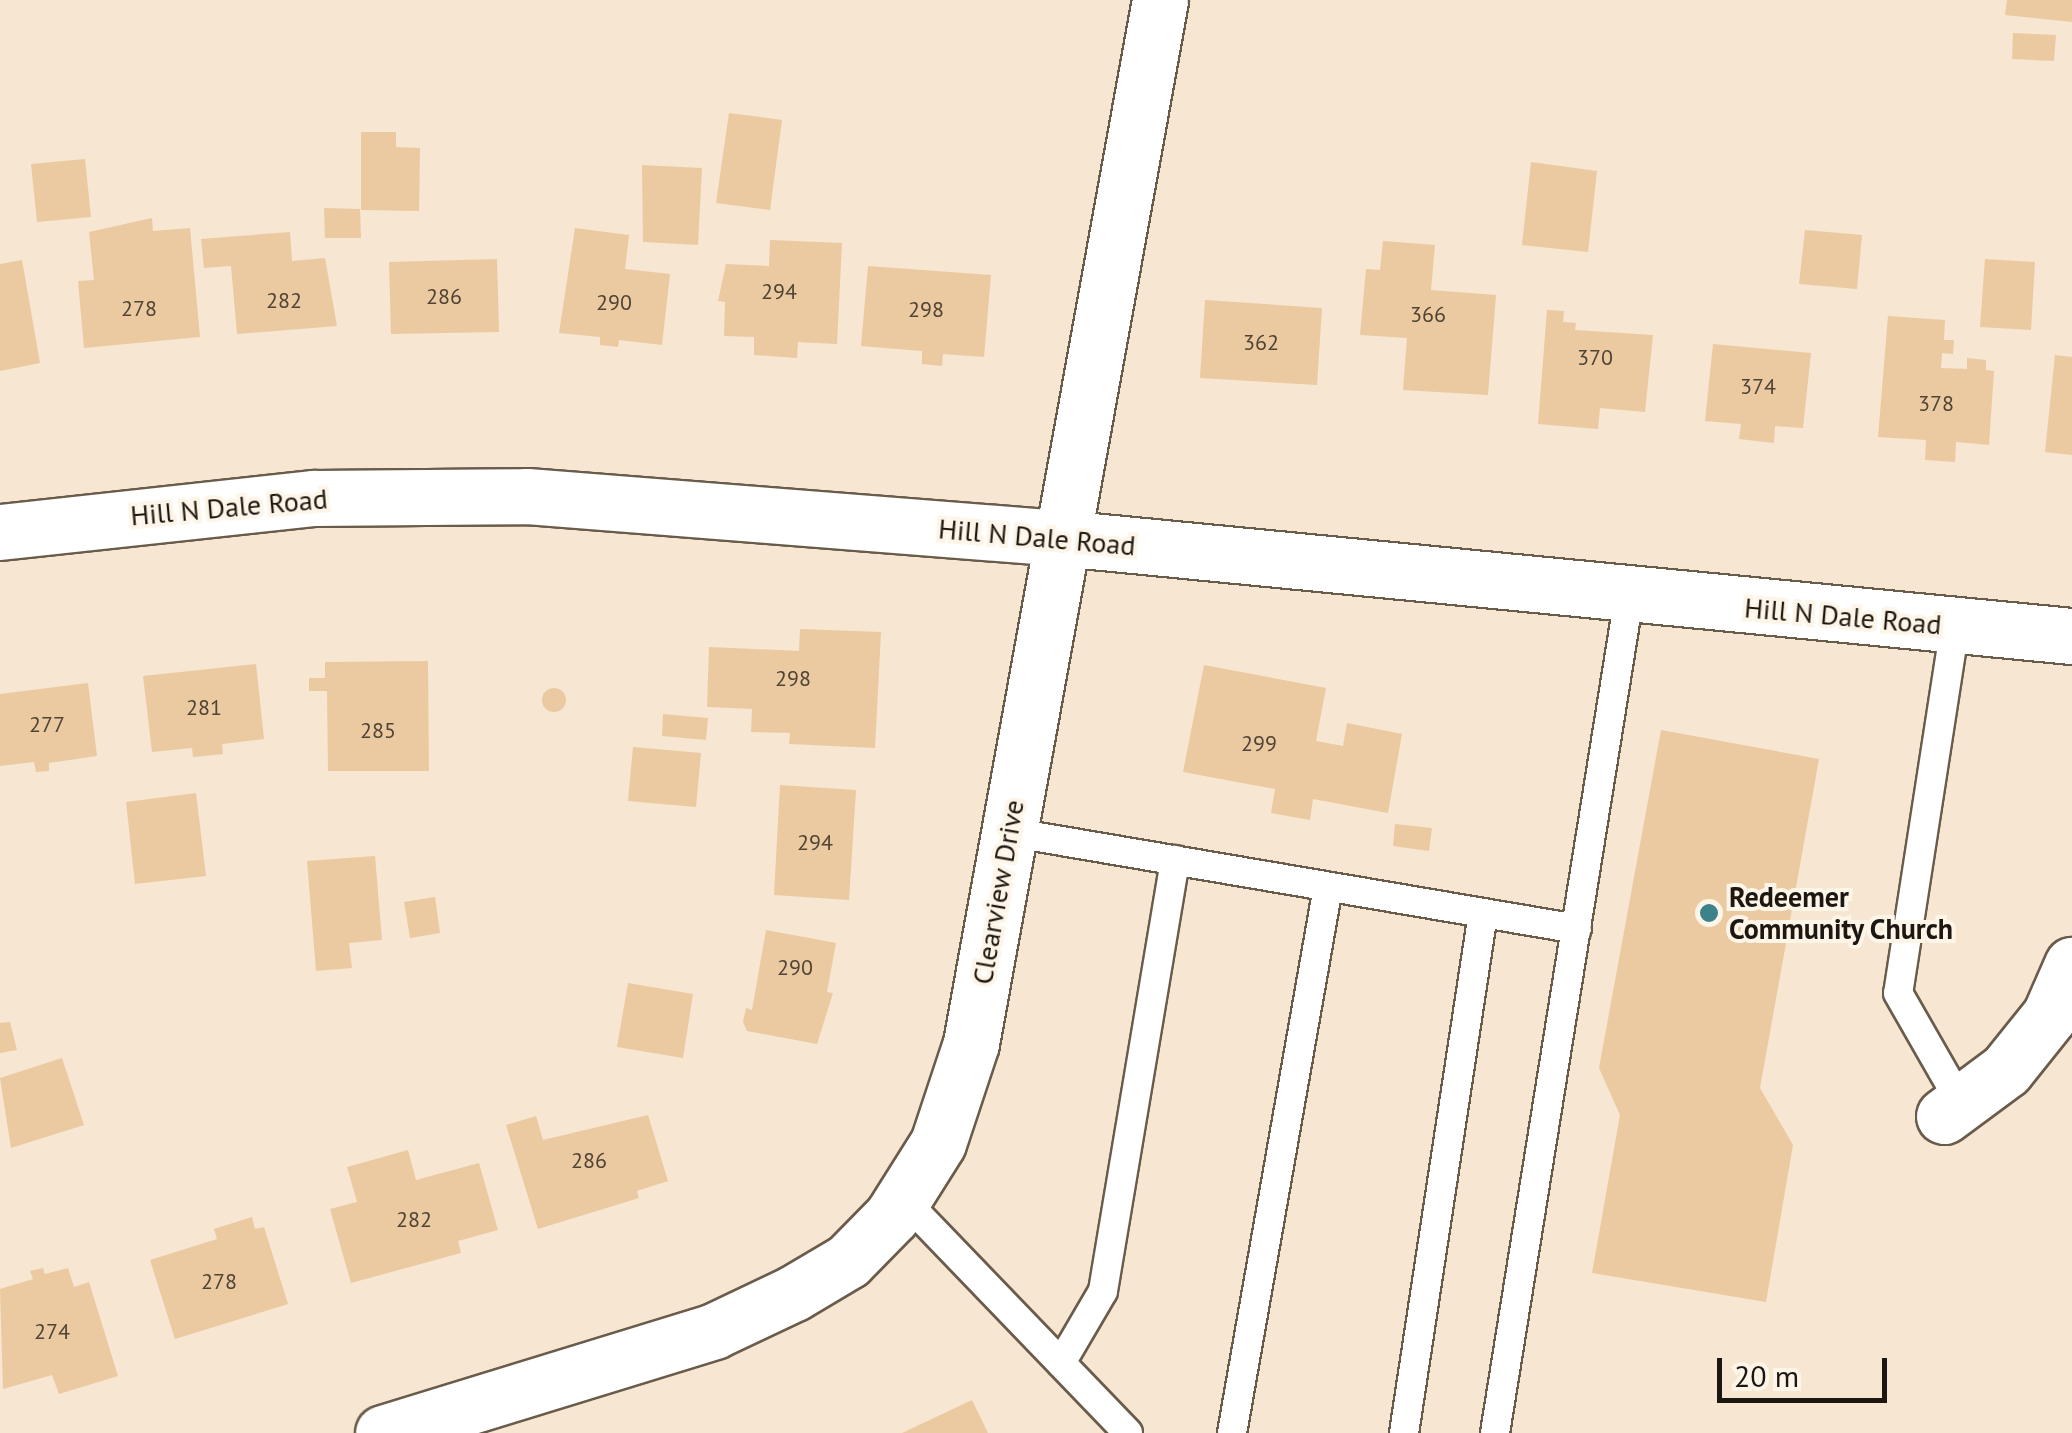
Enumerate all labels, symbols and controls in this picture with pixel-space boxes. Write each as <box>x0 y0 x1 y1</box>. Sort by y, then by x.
house number: 294 <box>761 279 797 305</box>
house number: 286 <box>426 284 462 310</box>
house number: 282 <box>266 288 302 314</box>
house number: 290 <box>596 290 632 316</box>
house number: 278 <box>121 296 157 322</box>
house number: 298 <box>908 297 944 323</box>
house number: 366 <box>1410 302 1446 328</box>
house number: 362 <box>1243 330 1279 356</box>
house number: 370 <box>1577 345 1613 371</box>
house number: 374 <box>1740 374 1776 400</box>
house number: 378 <box>1918 391 1954 417</box>
street label: Hill N Dale Road <box>129 482 329 532</box>
street label: Hill N Dale Road <box>937 512 1137 562</box>
street label: Hill N Dale Road <box>1743 591 1943 641</box>
house number: 298 <box>775 666 811 692</box>
house number: 281 <box>186 695 222 721</box>
house number: 277 <box>29 712 65 738</box>
house number: 285 <box>360 718 396 744</box>
house number: 299 <box>1241 731 1277 757</box>
street label: Clearview Drive <box>965 797 1031 987</box>
house number: 294 <box>797 830 833 856</box>
place label: Redeemer Community Church <box>1729 880 1954 946</box>
marker: Redeemer Community Church <box>1698 902 1720 924</box>
house number: 290 <box>777 955 813 981</box>
house number: 286 <box>571 1148 607 1174</box>
house number: 282 <box>396 1207 432 1233</box>
house number: 278 <box>201 1269 237 1295</box>
house number: 274 <box>34 1319 70 1345</box>
scale bar <box>1722 1338 1892 1400</box>
text: 20 m <box>1734 1356 1799 1395</box>

